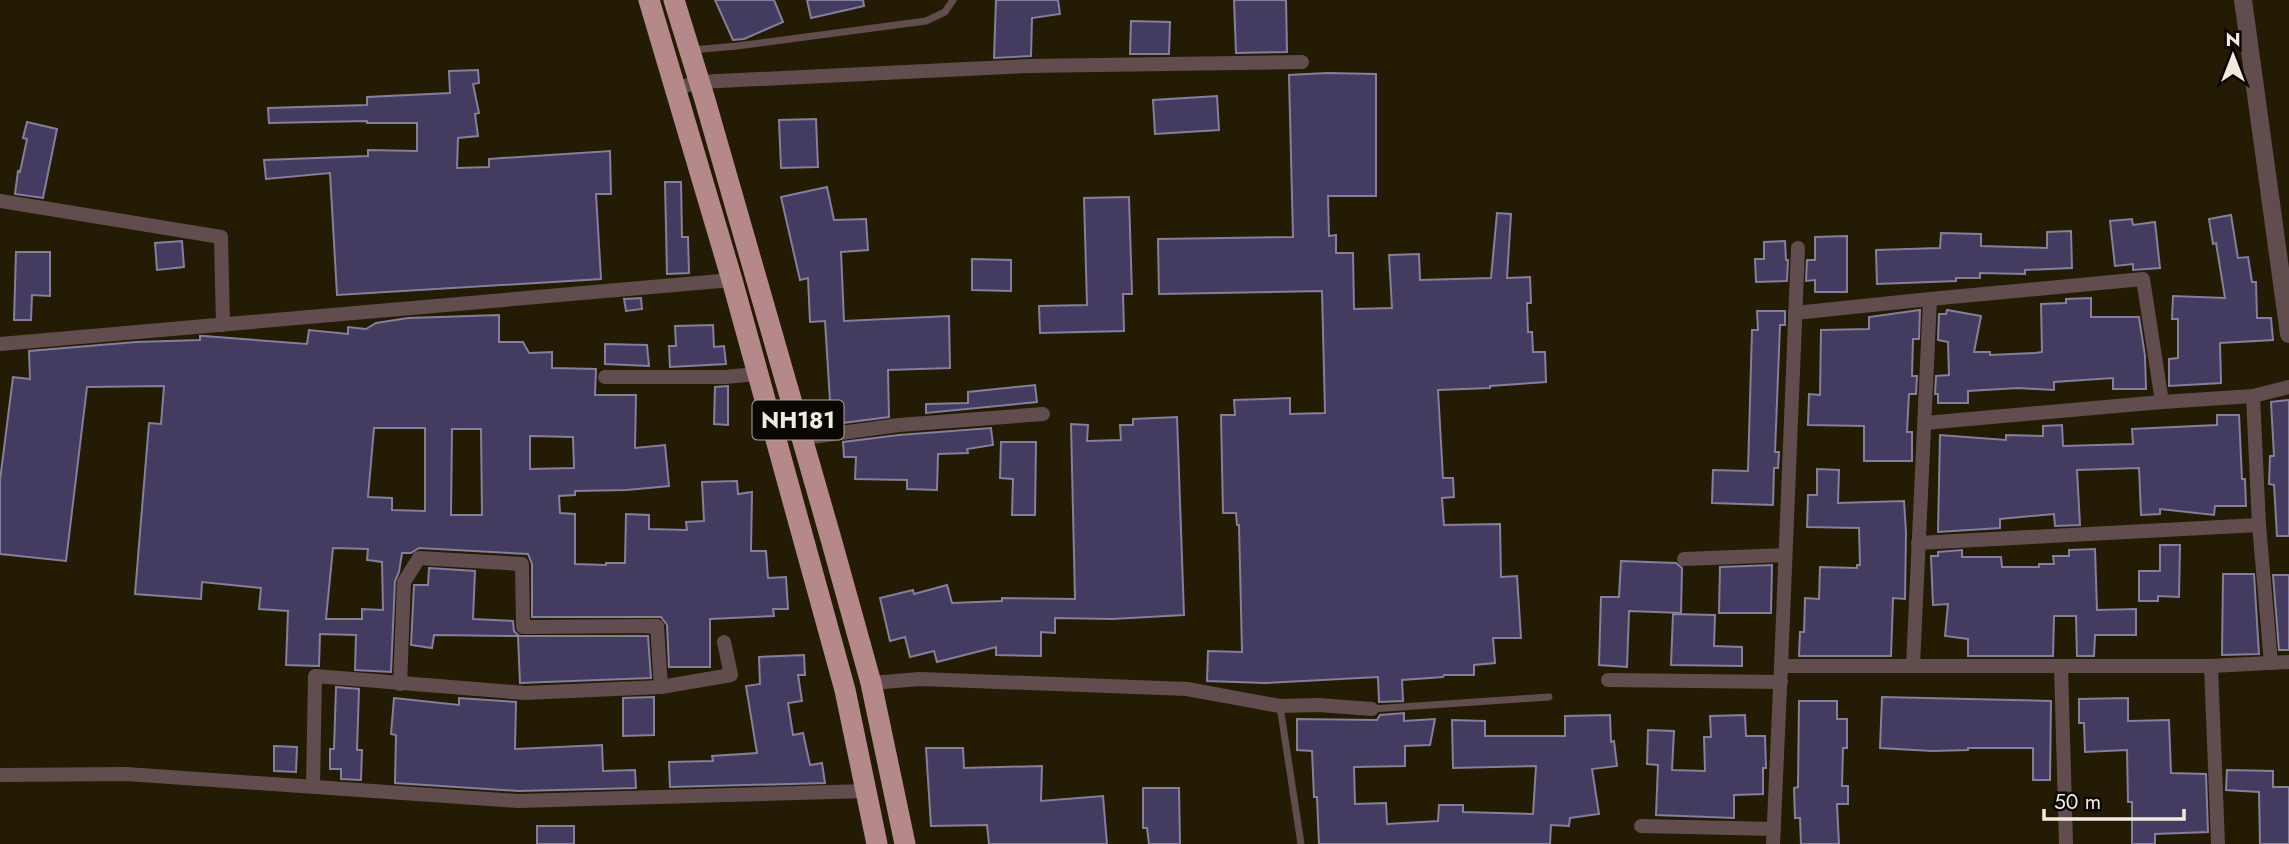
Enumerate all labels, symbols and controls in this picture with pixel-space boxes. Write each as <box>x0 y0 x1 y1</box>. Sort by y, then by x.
north arrow <box>2198 21 2268 91</box>
text: N <box>2225 26 2241 53</box>
road number: NH181 <box>752 400 844 440</box>
scale bar <box>2044 778 2184 822</box>
text: 50 m <box>2054 787 2101 817</box>

